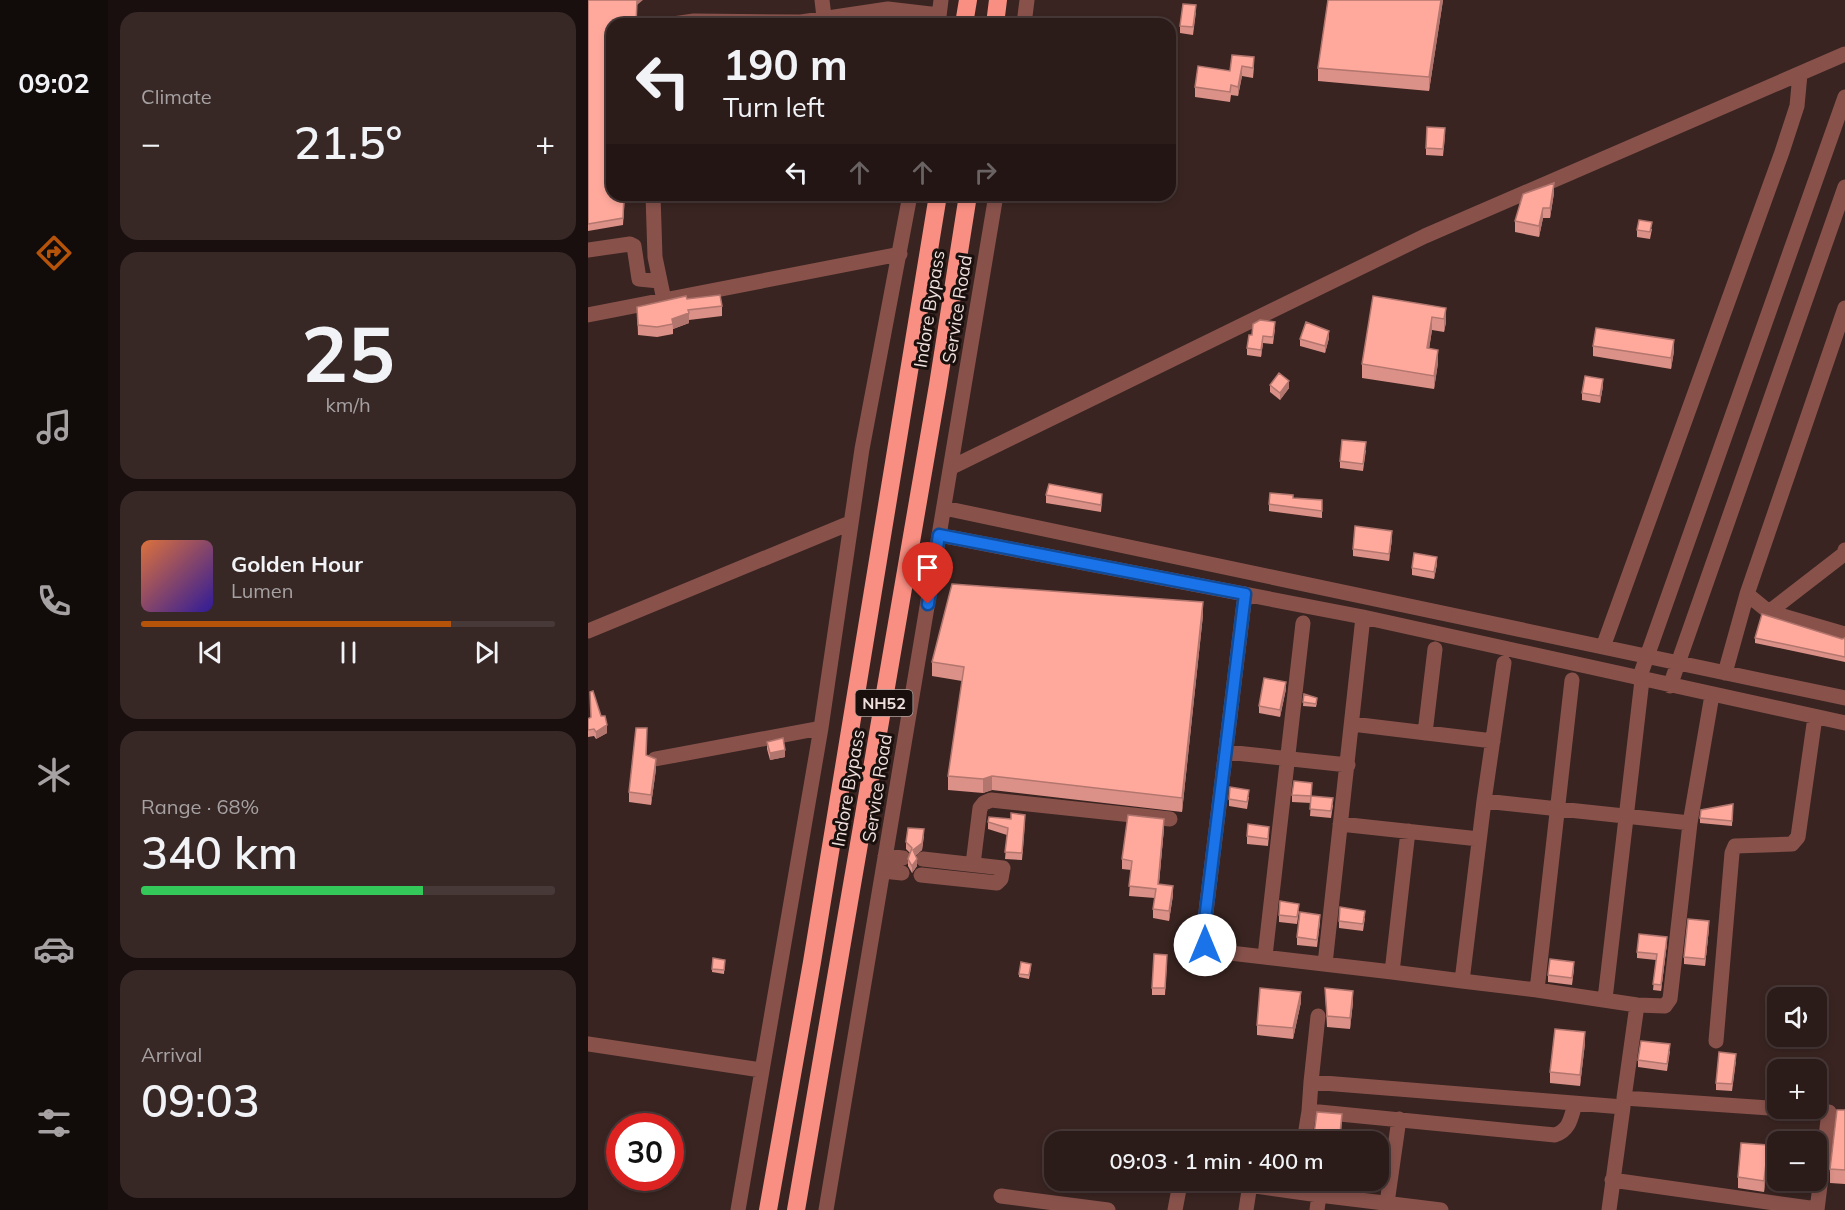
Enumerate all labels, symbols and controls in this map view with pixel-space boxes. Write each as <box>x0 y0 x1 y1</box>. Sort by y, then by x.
text: 190 m <box>723 38 848 91</box>
icon: left <box>624 42 702 120</box>
text: 09:02 <box>18 66 90 100</box>
text: Climate <box>141 84 212 109</box>
text: Turn left <box>723 90 825 124</box>
text: 21.5° <box>294 114 402 170</box>
text: − <box>141 122 161 163</box>
text: + <box>535 122 555 163</box>
icon: left <box>780 156 813 189</box>
icon: ahead <box>843 156 876 189</box>
icon: ahead <box>906 156 939 189</box>
icon: right <box>969 156 1002 189</box>
icon: directions <box>33 232 75 274</box>
street label: Indore Bypass <box>908 249 950 369</box>
street label: Service Road <box>937 253 977 365</box>
text: 25 <box>301 304 395 402</box>
text: km/h <box>325 392 371 417</box>
icon: music <box>33 406 75 448</box>
pin <box>902 542 953 604</box>
text: Golden Hour <box>231 550 363 578</box>
icon: arrive <box>911 551 944 584</box>
text: Lumen <box>231 578 293 603</box>
icon: phone <box>33 580 75 622</box>
icon: previous <box>194 636 227 669</box>
icon: pause <box>332 636 365 669</box>
icon: next <box>470 636 503 669</box>
road number: NH52 <box>856 690 912 716</box>
street label: Indore Bypass <box>826 728 870 848</box>
street label: Service Road <box>857 732 897 844</box>
icon: climate <box>33 754 75 796</box>
text: Range · 68% <box>141 794 259 819</box>
text: 340 km <box>141 824 298 880</box>
position arrow <box>1173 913 1237 977</box>
icon: car <box>33 928 75 970</box>
map controls <box>1767 987 1827 1191</box>
button: sound <box>1767 987 1827 1047</box>
text: Arrival <box>141 1042 202 1067</box>
button: + <box>1767 1059 1827 1119</box>
text: 09:03 <box>141 1072 260 1128</box>
icon: filters <box>33 1102 75 1144</box>
speed limit sign: 30 <box>606 1113 684 1191</box>
button: − <box>1767 1131 1827 1191</box>
text: 09:03 · 1 min · 400 m <box>1109 1147 1324 1175</box>

